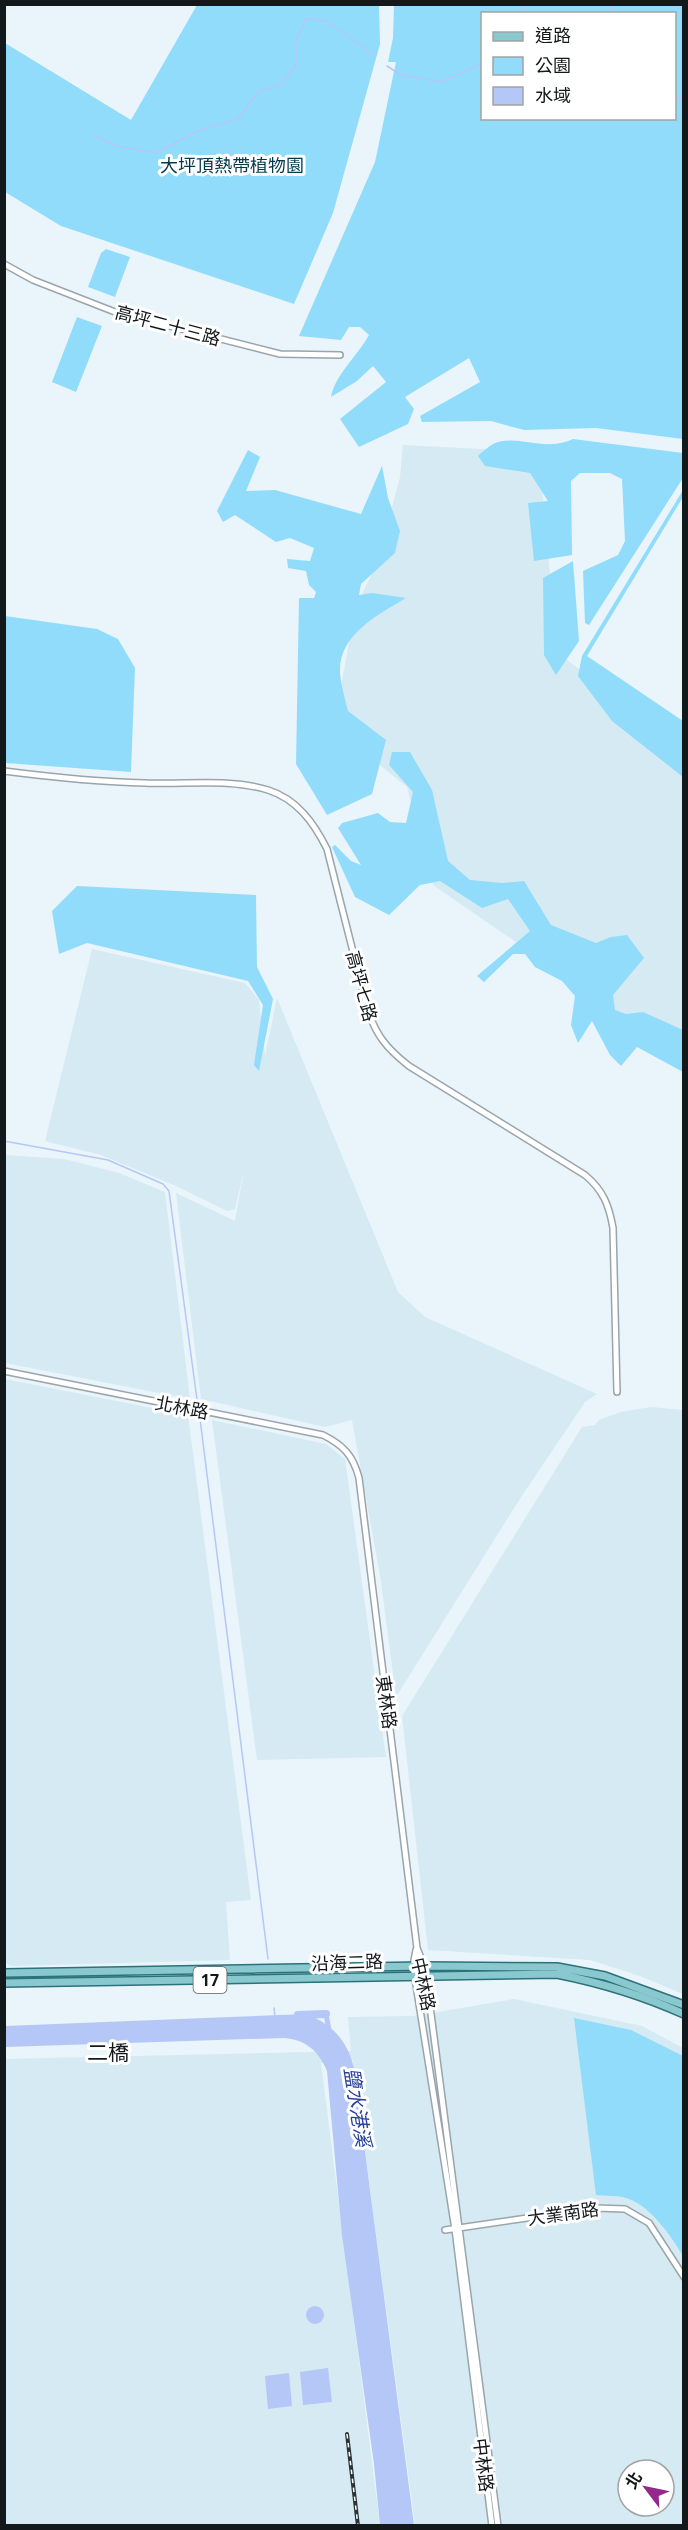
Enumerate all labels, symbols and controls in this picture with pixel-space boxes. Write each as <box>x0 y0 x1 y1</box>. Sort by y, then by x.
legend <box>481 12 676 120</box>
text: 道路 <box>535 23 571 47</box>
text: 公園 <box>535 53 571 77</box>
text: 水域 <box>535 83 571 107</box>
park label: 大坪頂熱帶植物園 <box>160 153 304 177</box>
street label: 高坪二十三路 <box>113 299 223 351</box>
street label: 高坪七路 <box>341 948 383 1024</box>
street label: 北林路 <box>153 1390 211 1424</box>
street label: 東林路 <box>371 1674 403 1730</box>
street label: 沿海二路 <box>311 1949 383 1975</box>
street label: 中林路 <box>407 1955 441 2013</box>
road number: 17 <box>194 1967 226 1993</box>
district label: 二橋 <box>87 2038 129 2066</box>
water label: 鹽水港溪 <box>338 2065 378 2152</box>
street label: 大業南路 <box>526 2196 600 2230</box>
street label: 中林路 <box>469 2437 499 2493</box>
north arrow <box>616 2458 676 2518</box>
text: 北 <box>620 2467 647 2493</box>

